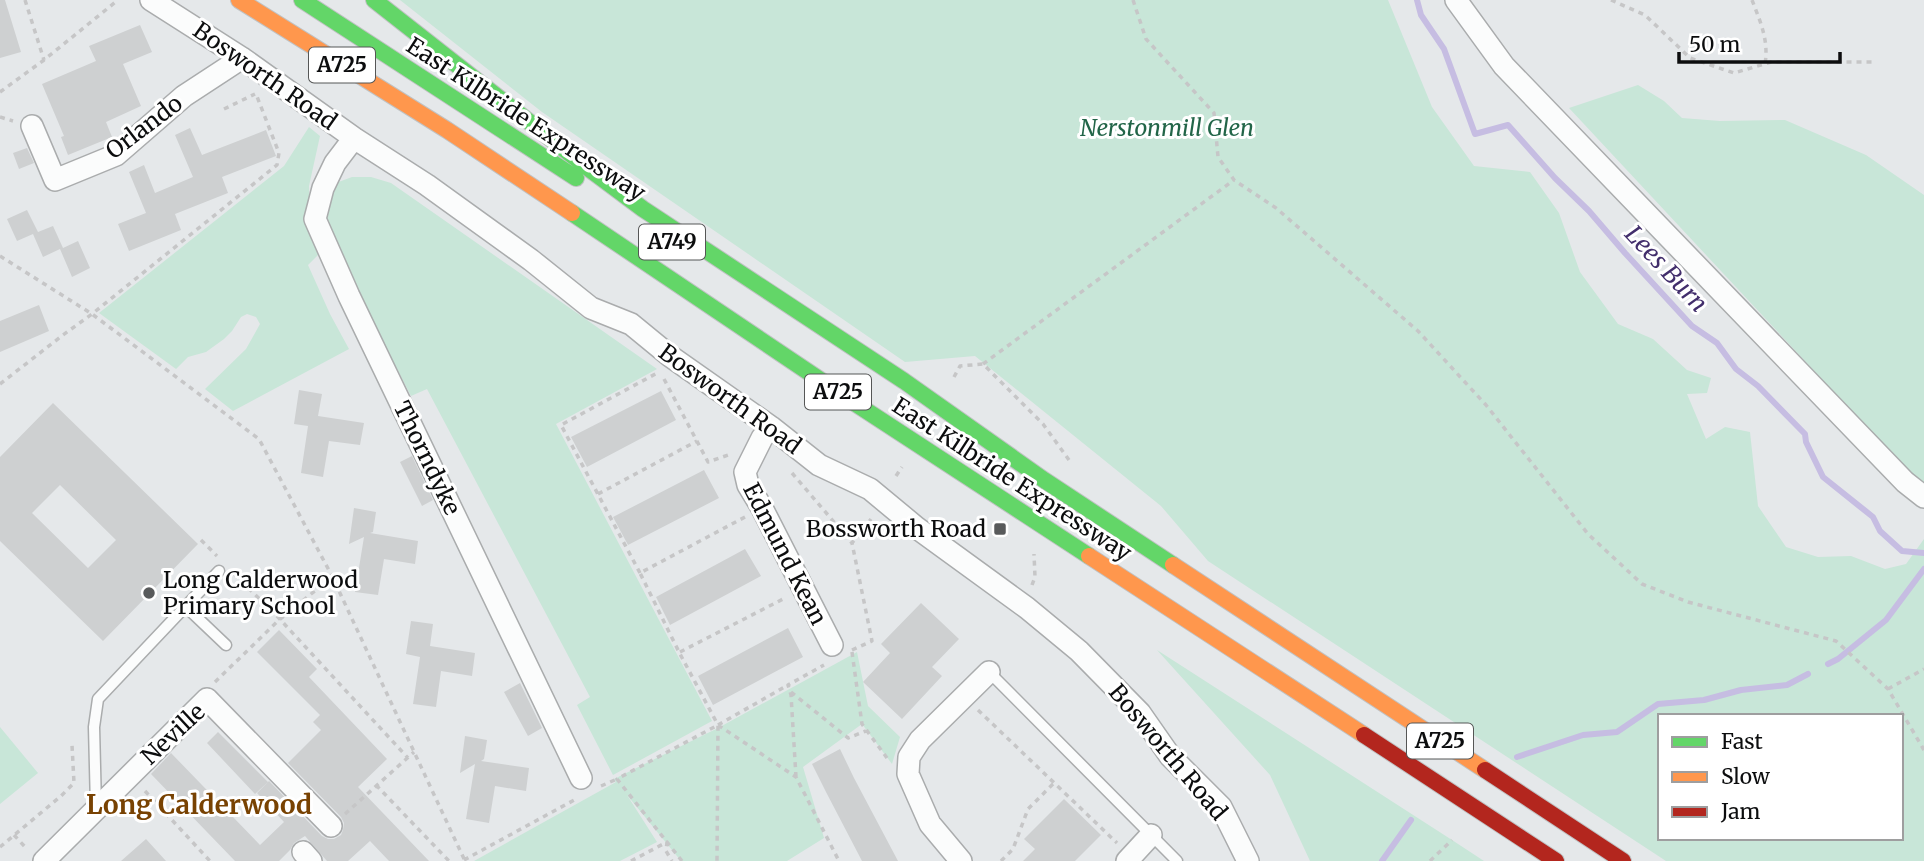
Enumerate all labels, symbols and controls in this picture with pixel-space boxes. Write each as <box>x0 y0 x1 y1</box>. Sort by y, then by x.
street label: Bosworth Road <box>188 15 343 136</box>
scale bar <box>1679 21 1840 65</box>
street label: East Kilbride Expressway <box>401 30 652 207</box>
text: 50 m <box>1689 31 1740 58</box>
road number: A725 <box>309 48 375 82</box>
street label: Orlando <box>100 88 188 165</box>
park label: Nerstonmill Glen <box>1080 113 1254 142</box>
water label: Lees Burn <box>1618 219 1714 319</box>
road number: A749 <box>639 224 705 260</box>
street label: Bosworth Road <box>653 337 807 460</box>
road number: A725 <box>805 374 871 410</box>
street label: East Kilbride Expressway <box>887 390 1138 567</box>
street label: Thorndyke <box>387 396 467 519</box>
street label: Edmund Kean <box>737 478 834 630</box>
place label: Bossworth Road <box>806 514 986 543</box>
marker: Bossworth Road <box>992 521 1008 537</box>
place label: Long Calderwood Primary School <box>163 565 358 620</box>
marker: Long Calderwood Primary School <box>141 585 157 601</box>
street label: Bosworth Road <box>1103 678 1234 826</box>
street label: Neville <box>135 697 211 770</box>
legend <box>1658 714 1903 840</box>
road number: A725 <box>1407 724 1473 758</box>
text: Fast <box>1721 728 1763 755</box>
text: Slow <box>1721 763 1770 790</box>
district label: Long Calderwood <box>86 788 312 821</box>
text: Jam <box>1720 798 1760 825</box>

